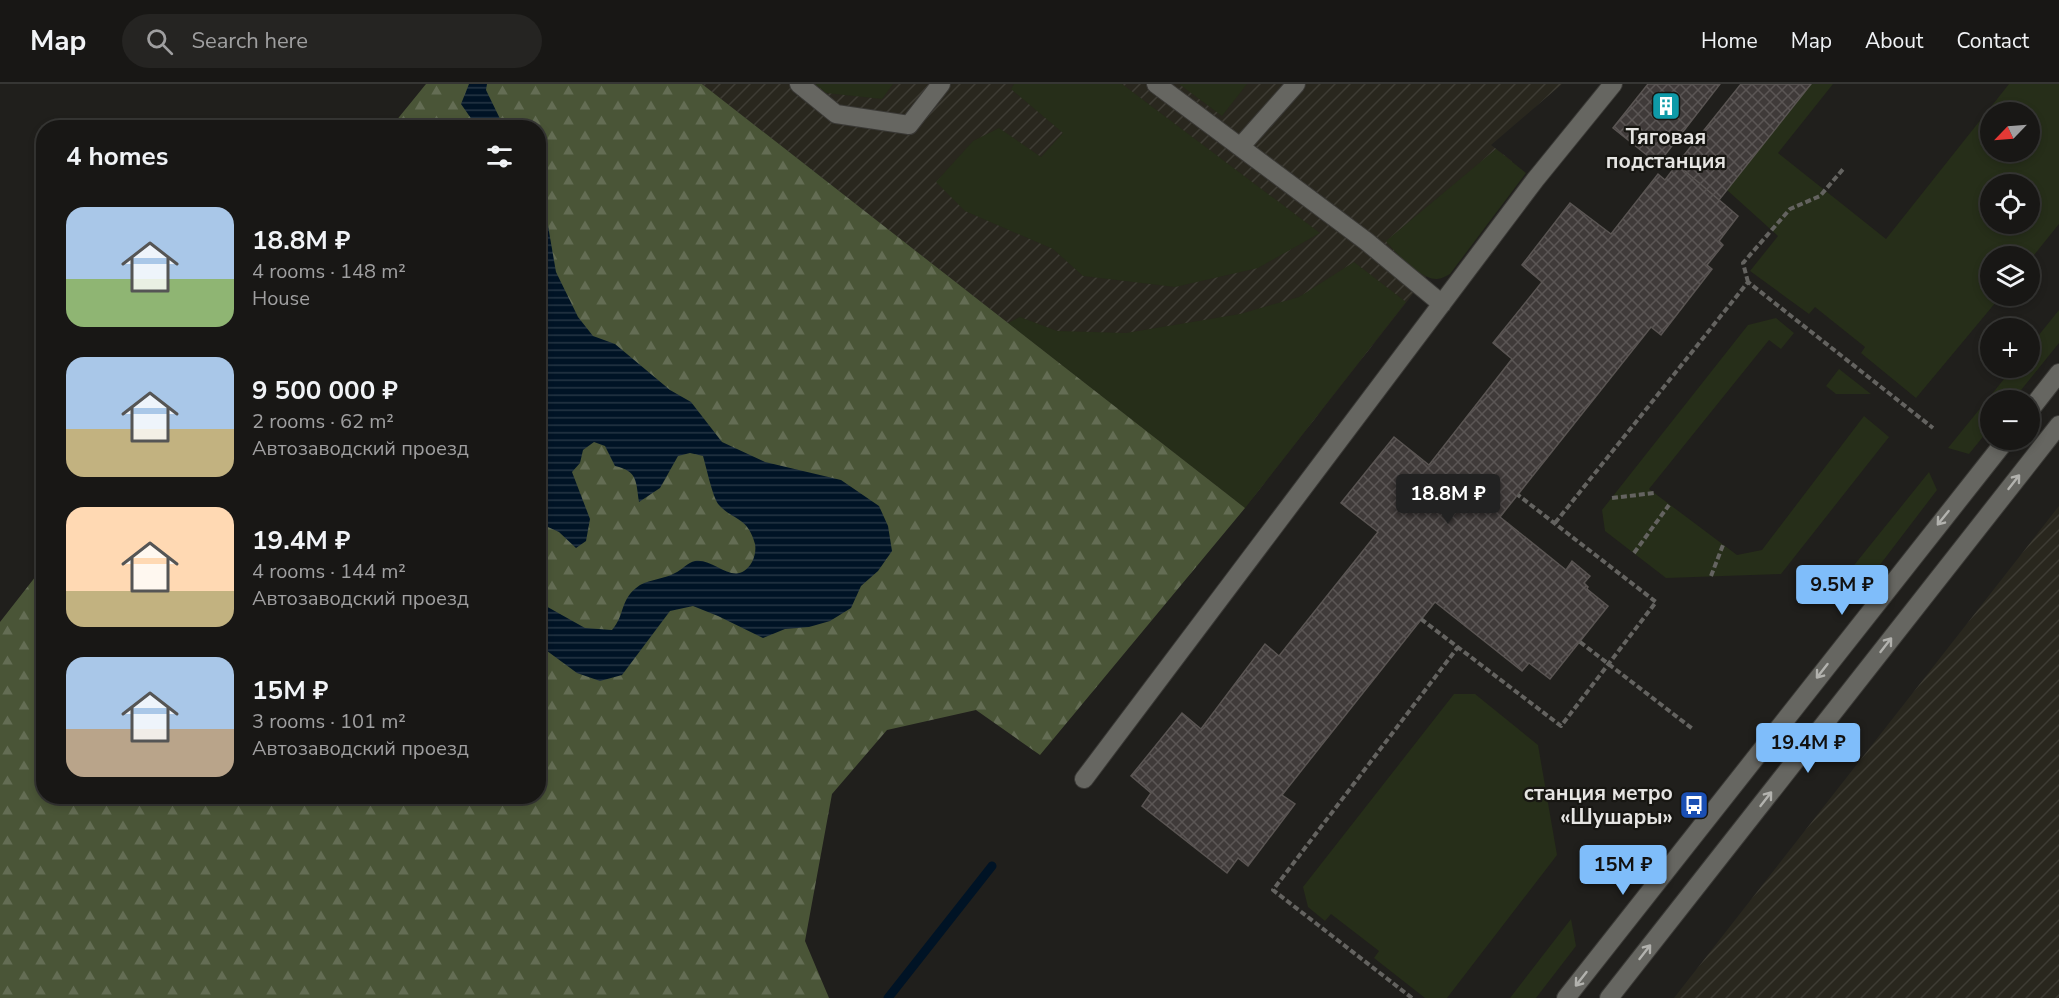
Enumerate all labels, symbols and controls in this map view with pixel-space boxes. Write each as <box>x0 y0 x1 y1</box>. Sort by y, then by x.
search box <box>122 14 542 68</box>
text: Map <box>30 22 86 60</box>
icon: search <box>143 25 176 58</box>
text: Search here <box>191 26 308 56</box>
text: Home <box>1701 27 1758 55</box>
text: Map <box>1791 27 1832 55</box>
text: About <box>1865 27 1923 55</box>
text: Contact <box>1956 27 2029 55</box>
building icon: Тяговая подстанция <box>1650 90 1682 122</box>
north arrow <box>1980 102 2040 162</box>
map controls <box>1980 102 2040 450</box>
place label: Тяговая подстанция <box>1606 123 1726 175</box>
text: 4 homes <box>66 139 168 174</box>
icon: filters <box>483 140 516 173</box>
button: locate <box>1980 174 2040 234</box>
text: 18.8M ₽ <box>252 223 350 258</box>
icon: home <box>114 231 186 303</box>
button: layers <box>1980 246 2040 306</box>
text: 4 rooms · 148 m² <box>252 258 406 285</box>
text: House <box>252 285 310 312</box>
button: + <box>1980 318 2040 378</box>
text: 9 500 000 ₽ <box>252 373 398 408</box>
icon: home <box>114 381 186 453</box>
button: − <box>1980 390 2040 450</box>
text: 2 rooms · 62 m² <box>252 408 394 435</box>
text: Автозаводский проезд <box>252 435 469 462</box>
pin: 18.8M ₽ <box>1393 474 1503 525</box>
one-way arrow <box>2007 475 2021 490</box>
text: 18.8M ₽ <box>1410 480 1486 507</box>
one-way arrow <box>1937 510 1950 526</box>
text: 19.4M ₽ <box>252 523 350 558</box>
icon: home <box>114 531 186 603</box>
text: 4 rooms · 144 m² <box>252 558 406 585</box>
pin: 9.5M ₽ <box>1793 565 1891 616</box>
text: 9.5M ₽ <box>1810 571 1874 598</box>
text: Автозаводский проезд <box>252 585 469 612</box>
one-way arrow <box>1880 638 1893 654</box>
one-way arrow <box>1816 663 1829 679</box>
text: 15M ₽ <box>252 673 328 708</box>
icon: home <box>114 681 186 753</box>
text: 3 rooms · 101 m² <box>252 708 406 735</box>
pin: 19.4M ₽ <box>1753 723 1863 774</box>
text: 19.4M ₽ <box>1770 729 1846 756</box>
text: Автозаводский проезд <box>252 735 469 762</box>
place label: станция метро «Шушары» <box>1524 779 1673 831</box>
bus stop icon: станция метро «Шушары» <box>1678 789 1710 821</box>
one-way arrow <box>1759 791 1772 807</box>
pin: 15M ₽ <box>1581 845 1665 896</box>
text: 15M ₽ <box>1594 851 1652 878</box>
one-way arrow <box>1639 944 1652 960</box>
one-way arrow <box>1575 970 1588 986</box>

